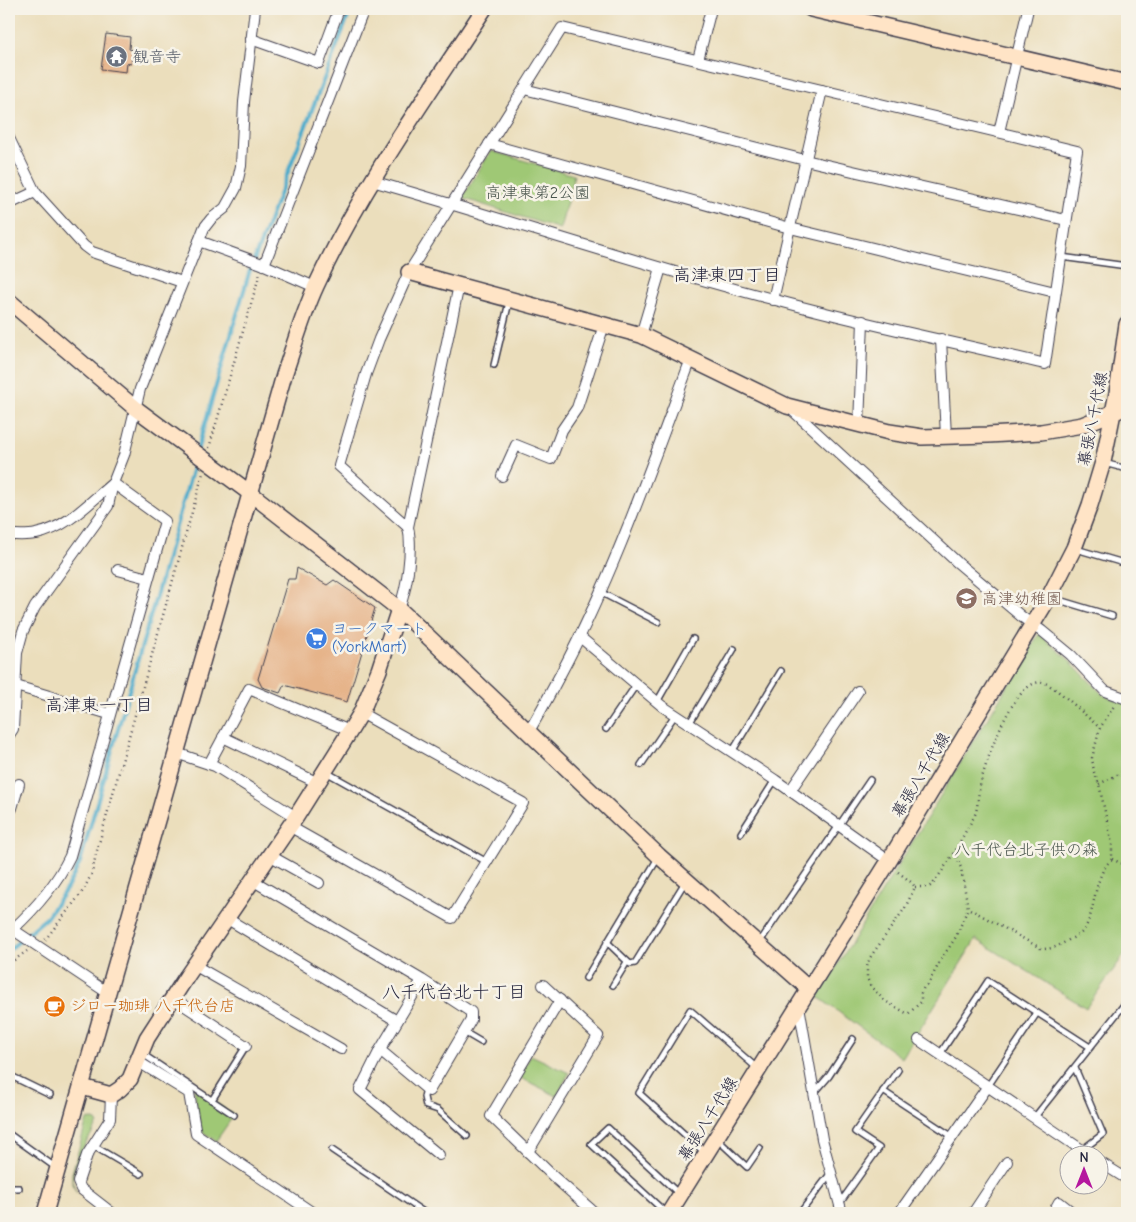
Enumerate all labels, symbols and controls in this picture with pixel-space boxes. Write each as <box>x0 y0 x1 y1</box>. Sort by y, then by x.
temple icon: 観音寺 <box>105 45 129 69</box>
place label: 観音寺 <box>133 48 181 66</box>
park label: 高津東第2公園 <box>486 184 590 202</box>
district label: 高津東四丁目 <box>673 265 781 286</box>
street label: 幕張八千代線 <box>1075 370 1111 468</box>
school or university icon: 高津幼稚園 <box>954 587 978 611</box>
place label: 高津幼稚園 <box>982 590 1062 608</box>
place label: ヨークマート (YorkMart) <box>332 620 427 656</box>
supermarket icon: ヨークマート (YorkMart) <box>304 626 328 650</box>
district label: 高津東一丁目 <box>45 695 153 716</box>
street label: 幕張八千代線 <box>889 729 953 821</box>
park label: 八千代台北子供の森 <box>954 841 1098 859</box>
district label: 八千代台北十丁目 <box>382 982 526 1003</box>
cafe icon: ジロー珈琲 八千代台店 <box>42 994 66 1018</box>
place label: ジロー珈琲 八千代台店 <box>70 997 235 1015</box>
street label: 幕張八千代線 <box>675 1074 741 1164</box>
north arrow <box>1058 1144 1108 1194</box>
text: N <box>1079 1149 1089 1166</box>

